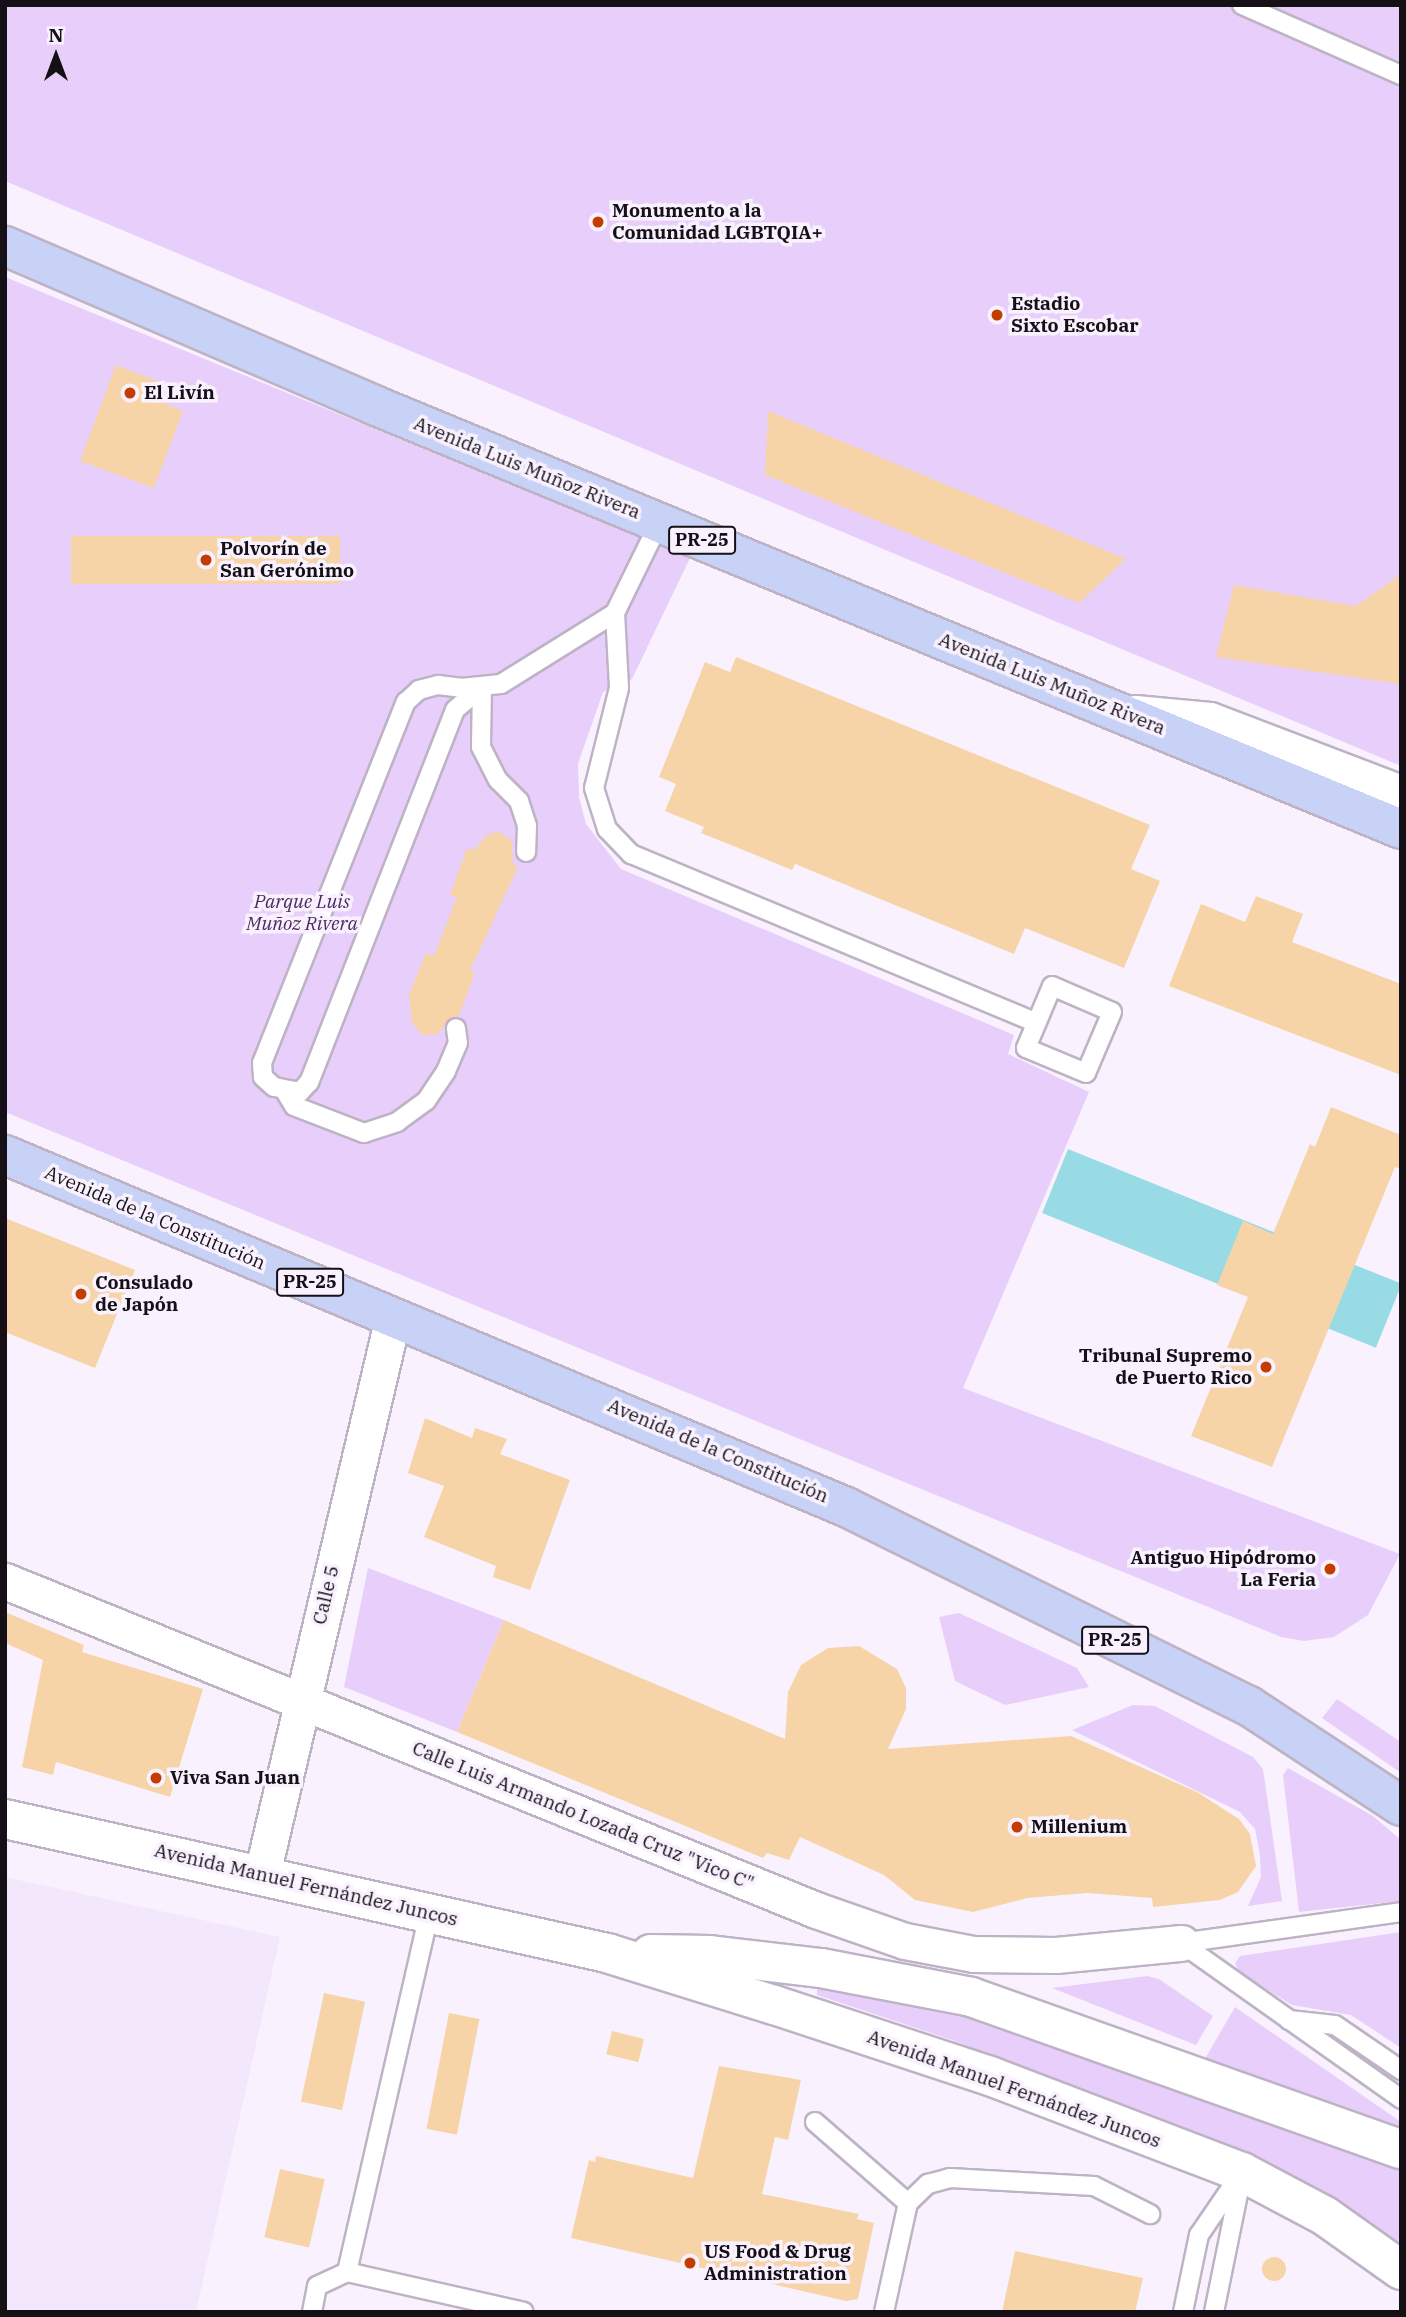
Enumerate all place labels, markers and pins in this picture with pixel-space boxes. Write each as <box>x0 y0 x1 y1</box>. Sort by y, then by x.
place label: Monumento a la Comunidad LGBTQIA+ <box>612 200 823 244</box>
marker: Monumento a la Comunidad LGBTQIA+ <box>590 214 606 230</box>
place label: Estadio Sixto Escobar <box>1011 293 1139 337</box>
marker: Estadio Sixto Escobar <box>989 307 1005 323</box>
place label: El Livín <box>144 382 215 404</box>
marker: El Livín <box>122 385 138 401</box>
place label: Polvorín de San Gerónimo <box>220 538 354 582</box>
marker: Polvorín de San Gerónimo <box>198 552 214 568</box>
place label: Consulado de Japón <box>95 1272 193 1316</box>
marker: Consulado de Japón <box>73 1286 89 1302</box>
place label: Tribunal Supremo de Puerto Rico <box>1079 1345 1252 1389</box>
marker: Tribunal Supremo de Puerto Rico <box>1258 1359 1274 1375</box>
place label: Antiguo Hipódromo La Feria <box>1131 1547 1316 1591</box>
marker: Antiguo Hipódromo La Feria <box>1322 1561 1338 1577</box>
place label: Viva San Juan <box>170 1767 300 1789</box>
marker: Viva San Juan <box>148 1770 164 1786</box>
place label: Millenium <box>1031 1816 1127 1838</box>
marker: Millenium <box>1009 1819 1025 1835</box>
place label: US Food & Drug Administration <box>704 2241 851 2285</box>
marker: US Food & Drug Administration <box>682 2255 698 2271</box>

